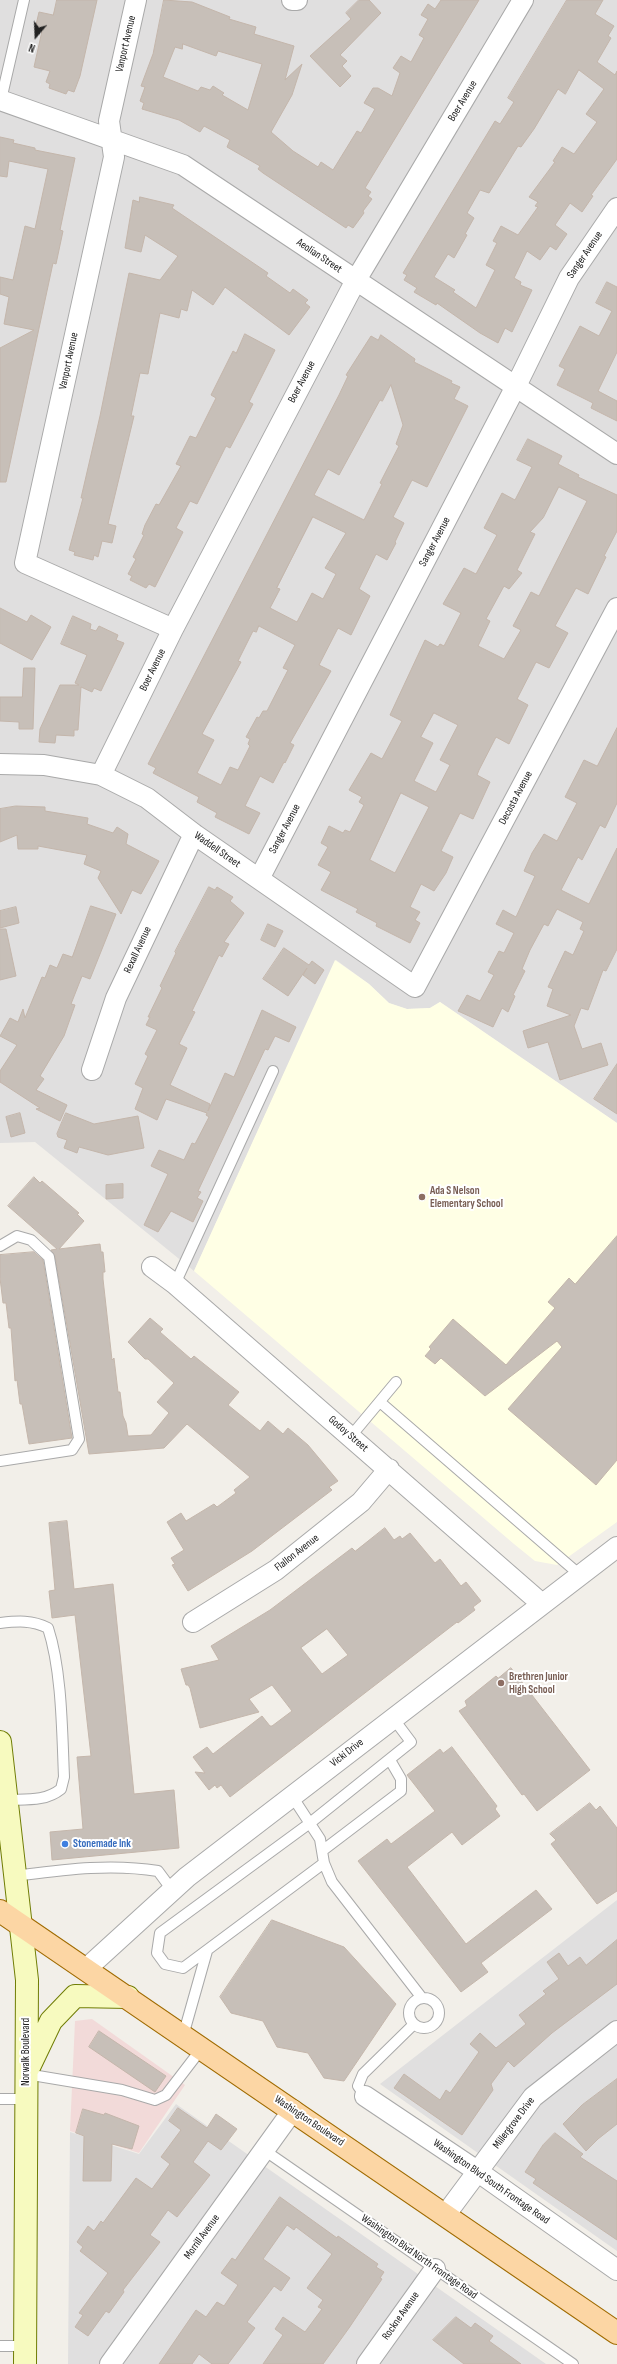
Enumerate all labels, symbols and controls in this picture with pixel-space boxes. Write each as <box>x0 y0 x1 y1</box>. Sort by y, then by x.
street label: Vanport Avenue <box>113 14 139 74</box>
north arrow <box>16 16 56 56</box>
text: N <box>27 41 37 55</box>
street label: Boer Avenue <box>446 78 480 124</box>
street label: Sanger Avenue <box>564 229 606 281</box>
street label: Aeolian Street <box>294 236 344 276</box>
street label: Vanport Avenue <box>57 331 81 391</box>
street label: Boer Avenue <box>285 359 319 405</box>
street label: Sanger Avenue <box>416 515 454 569</box>
street label: Boer Avenue <box>137 647 169 693</box>
street label: Decosta Avenue <box>496 769 536 827</box>
street label: Sanger Avenue <box>266 802 304 856</box>
street label: Waddell Street <box>191 829 243 871</box>
street label: Rexall Avenue <box>121 924 155 976</box>
place label: Ada S Nelson Elementary School <box>430 1184 503 1210</box>
marker: Ada S Nelson Elementary School <box>417 1192 427 1202</box>
street label: Godoy Street <box>325 1413 371 1455</box>
street label: Flallon Avenue <box>272 1532 322 1574</box>
place label: Brethren Junior High School <box>509 1670 568 1696</box>
marker: Brethren Junior High School <box>496 1678 506 1688</box>
street label: Vicki Drive <box>328 1736 366 1770</box>
place label: Stonemade Ink <box>73 1837 131 1851</box>
marker: Stonemade Ink <box>60 1839 70 1849</box>
street label: Norwalk Boulevard <box>19 2018 33 2086</box>
street label: Washington Boulevard <box>272 2093 346 2149</box>
street label: Millergrove Drive <box>490 2095 538 2151</box>
street label: Washington Blvd South Frontage Road <box>430 2137 552 2227</box>
street label: Morrill Avenue <box>181 2212 223 2262</box>
street label: Washington Blvd North Frontage Road <box>358 2212 480 2302</box>
street label: Rockne Avenue <box>380 2289 422 2343</box>

